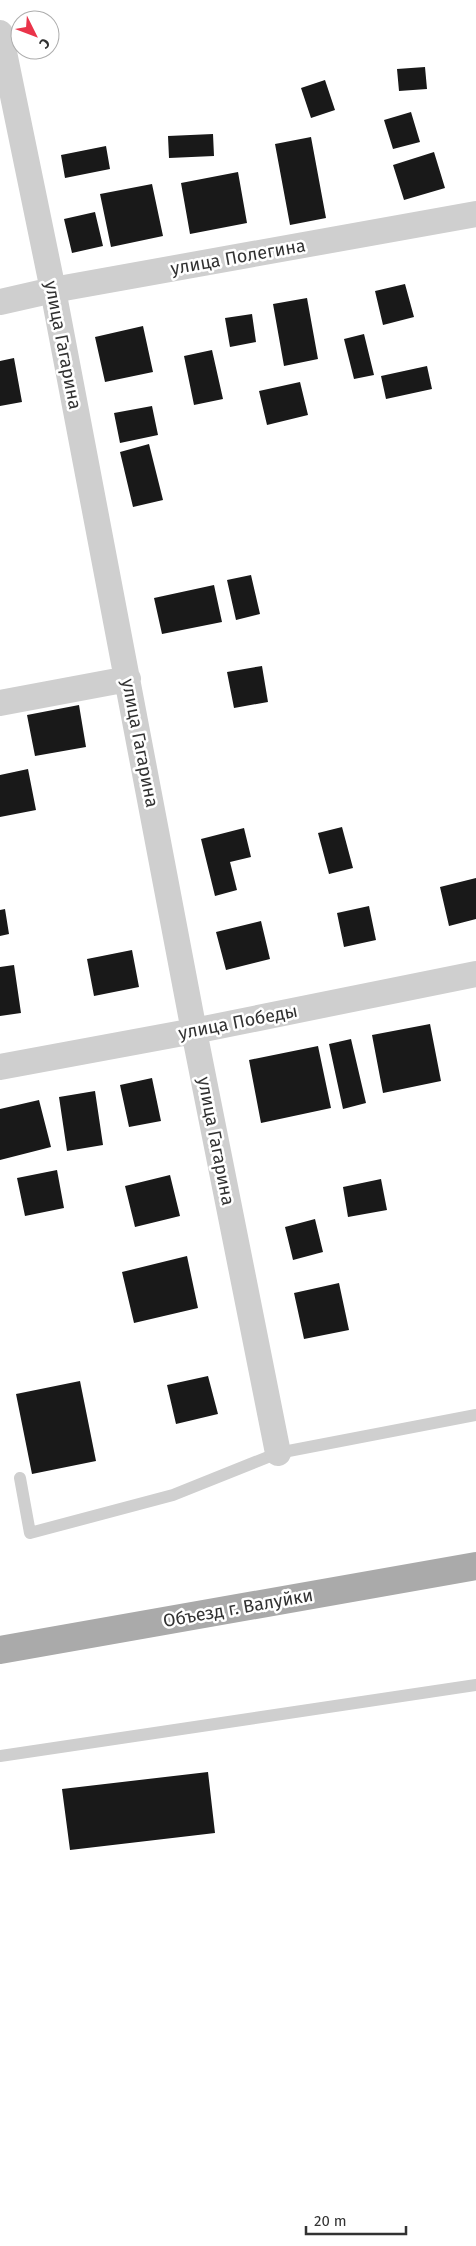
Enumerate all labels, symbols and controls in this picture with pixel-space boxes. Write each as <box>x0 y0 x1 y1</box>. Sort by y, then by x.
north arrow <box>10 10 60 60</box>
text: С <box>35 35 53 52</box>
street label: улица Полегина <box>169 234 307 280</box>
street label: улица Гагарина <box>40 279 86 411</box>
street label: улица Гагарина <box>117 677 163 809</box>
street label: улица Победы <box>177 1000 299 1044</box>
street label: улица Гагарина <box>193 1075 239 1207</box>
street label: Объезд г. Валуйки <box>161 1584 315 1632</box>
scale bar <box>306 2204 406 2236</box>
text: 20 m <box>314 2212 347 2230</box>

